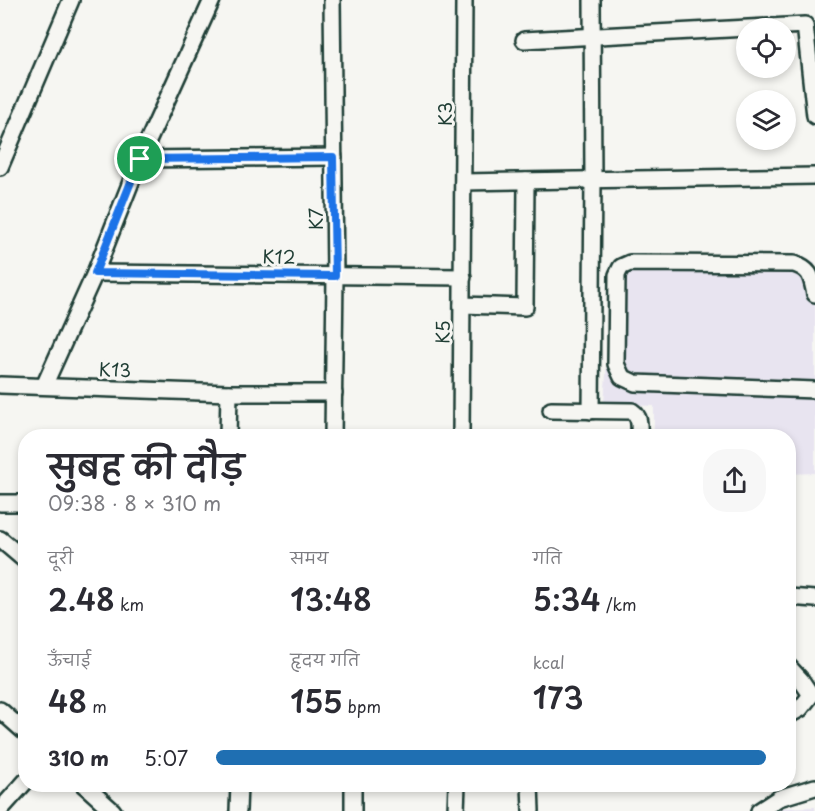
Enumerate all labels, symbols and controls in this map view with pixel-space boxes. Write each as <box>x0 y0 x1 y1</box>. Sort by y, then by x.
map controls <box>736 18 796 150</box>
button: locate <box>736 18 796 78</box>
button: layers <box>736 90 796 150</box>
street label: K3 <box>431 102 458 126</box>
pin <box>114 133 165 184</box>
icon: arrive <box>123 142 156 175</box>
street label: K7 <box>301 208 329 230</box>
street label: K12 <box>262 242 296 270</box>
street label: K5 <box>428 320 456 344</box>
street label: K13 <box>98 355 132 383</box>
text: सुबह की दौड़ <box>48 440 244 490</box>
button: share <box>703 449 766 512</box>
text: 09:38 · 8 × 310 m <box>48 488 221 518</box>
text: दूरी <box>48 545 73 569</box>
text: समय <box>290 545 328 569</box>
text: गति <box>533 545 562 569</box>
text: 2.48 <box>48 576 115 621</box>
text: 13:48 <box>290 576 372 621</box>
text: 5:34 <box>533 576 601 621</box>
text: km <box>115 592 144 616</box>
text: /km <box>601 592 637 616</box>
text: ऊँचाई <box>48 647 91 671</box>
text: हृदय गति <box>290 647 359 671</box>
text: kcal <box>533 650 565 674</box>
text: 173 <box>533 674 583 719</box>
text: 48 <box>48 678 87 723</box>
text: 155 <box>290 678 343 723</box>
text: m <box>87 694 107 718</box>
text: bpm <box>343 694 381 718</box>
text: 310 m <box>48 743 109 773</box>
text: 5:07 <box>144 743 188 773</box>

